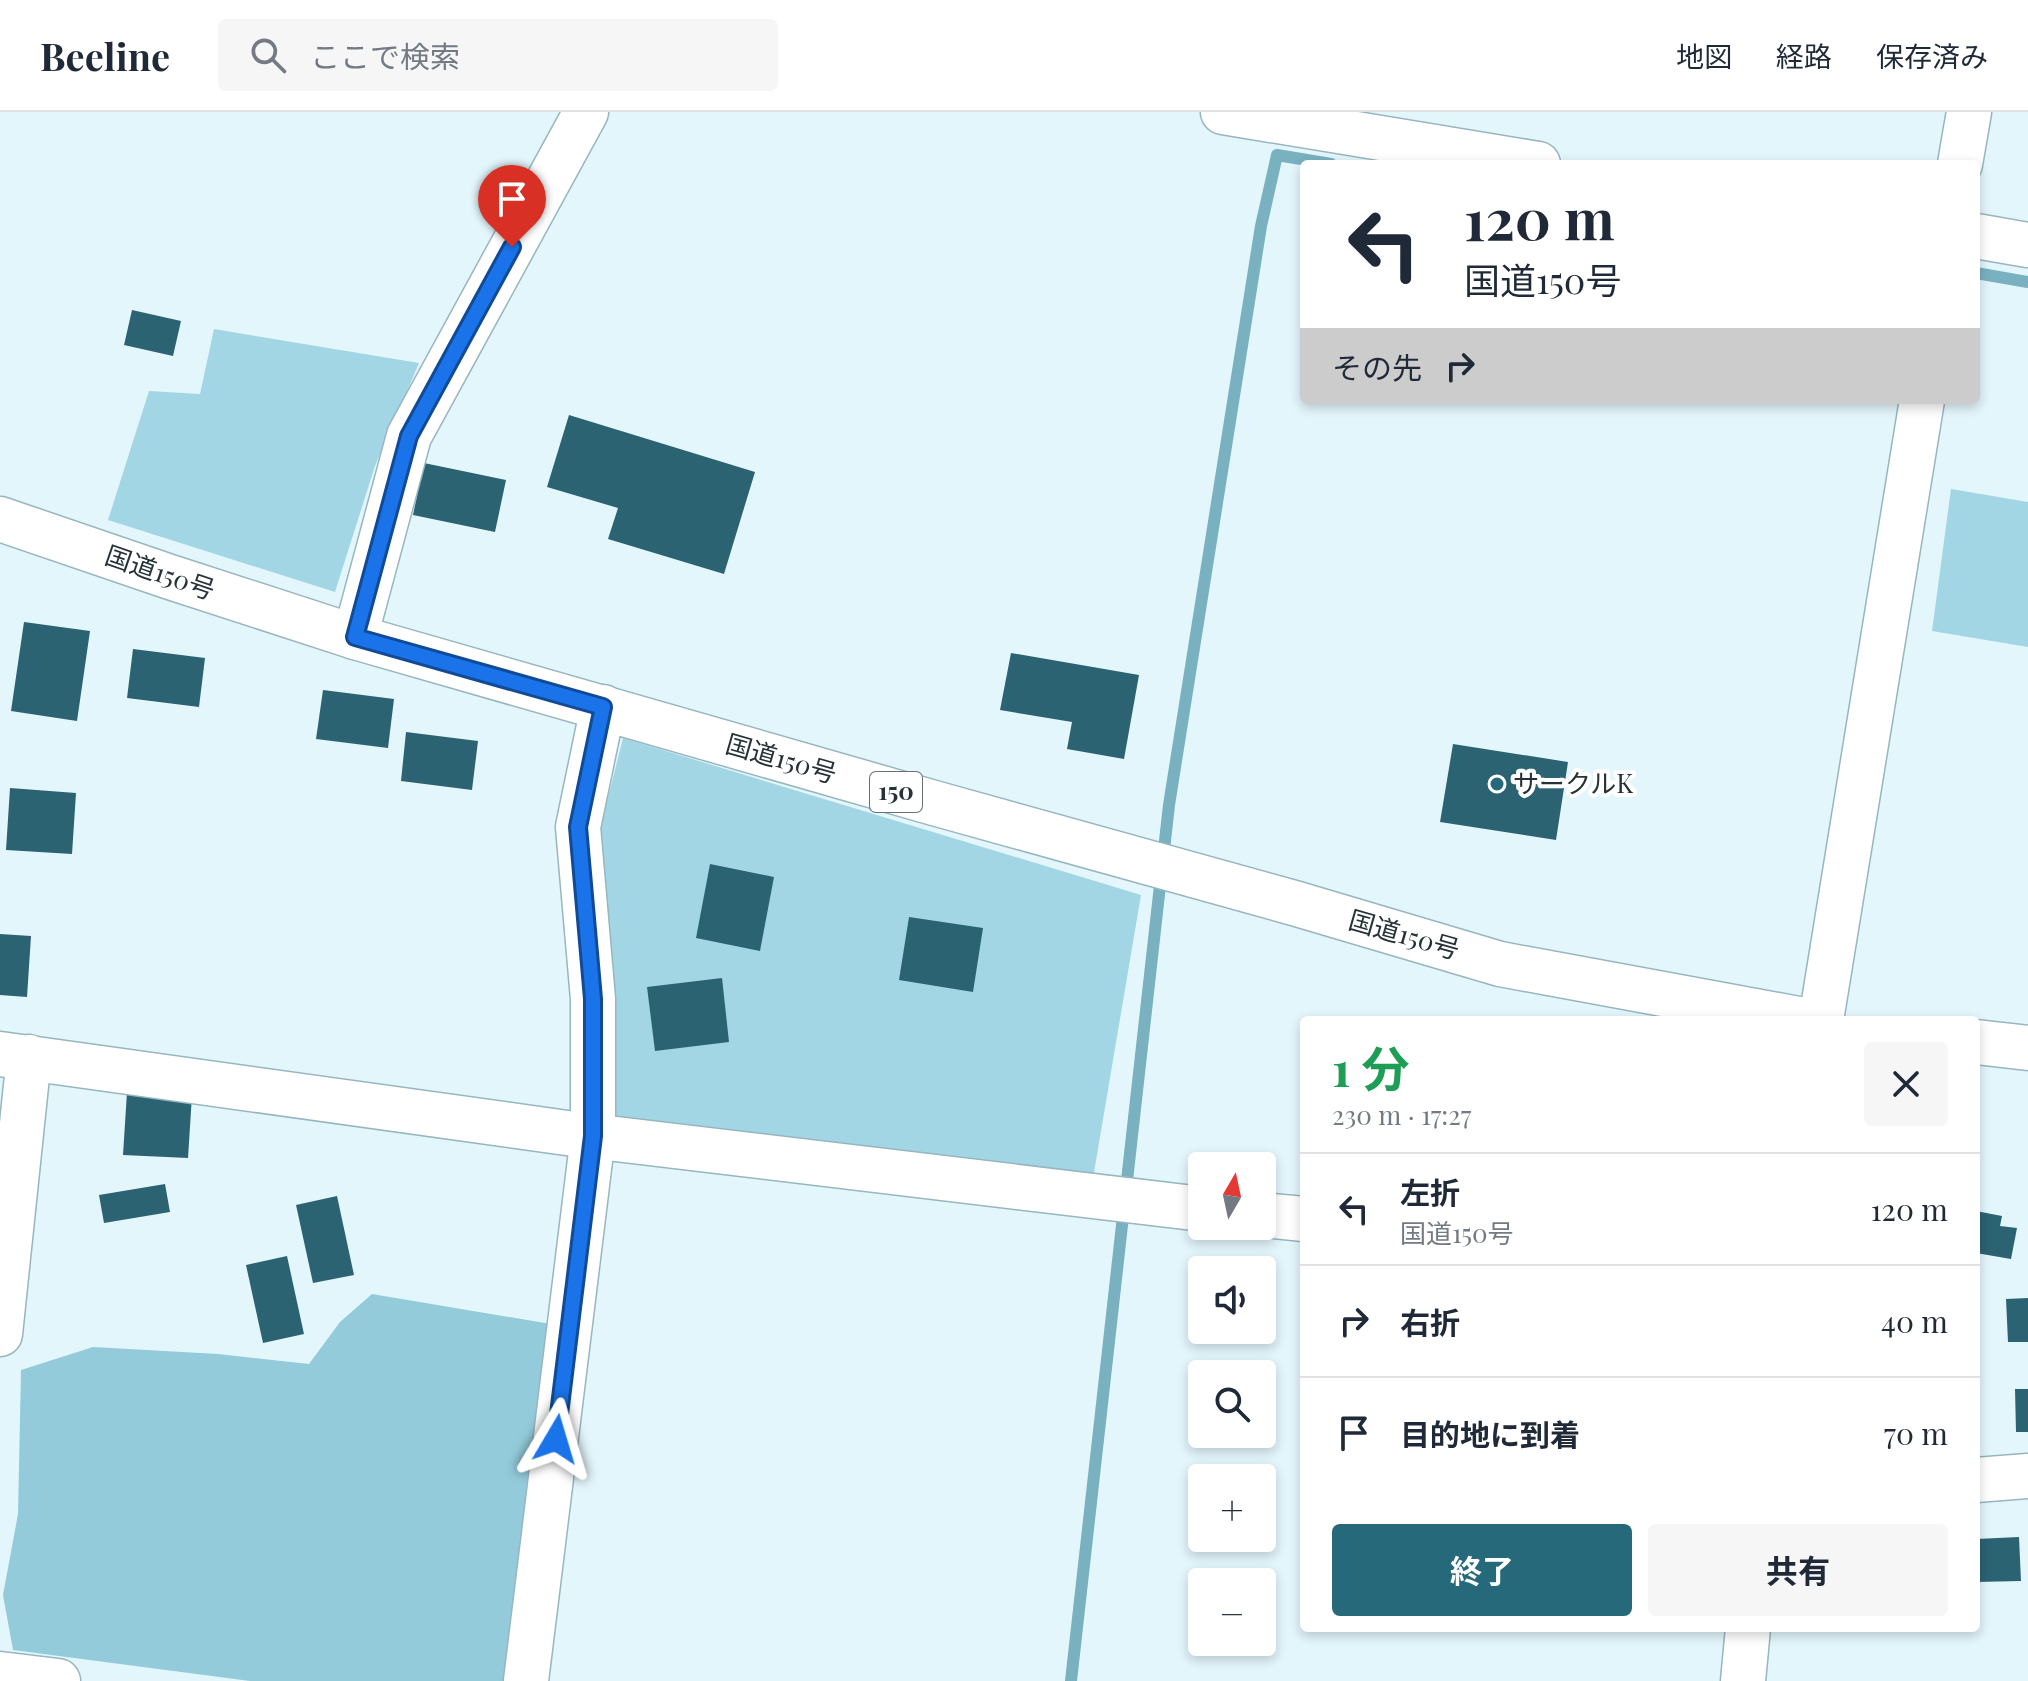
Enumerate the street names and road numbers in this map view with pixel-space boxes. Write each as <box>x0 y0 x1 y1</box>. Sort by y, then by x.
street label: 国道150号 <box>101 537 220 607</box>
street label: 国道150号 <box>722 725 841 790</box>
road number: 150 <box>870 772 922 812</box>
street label: 国道150号 <box>1345 901 1464 966</box>

